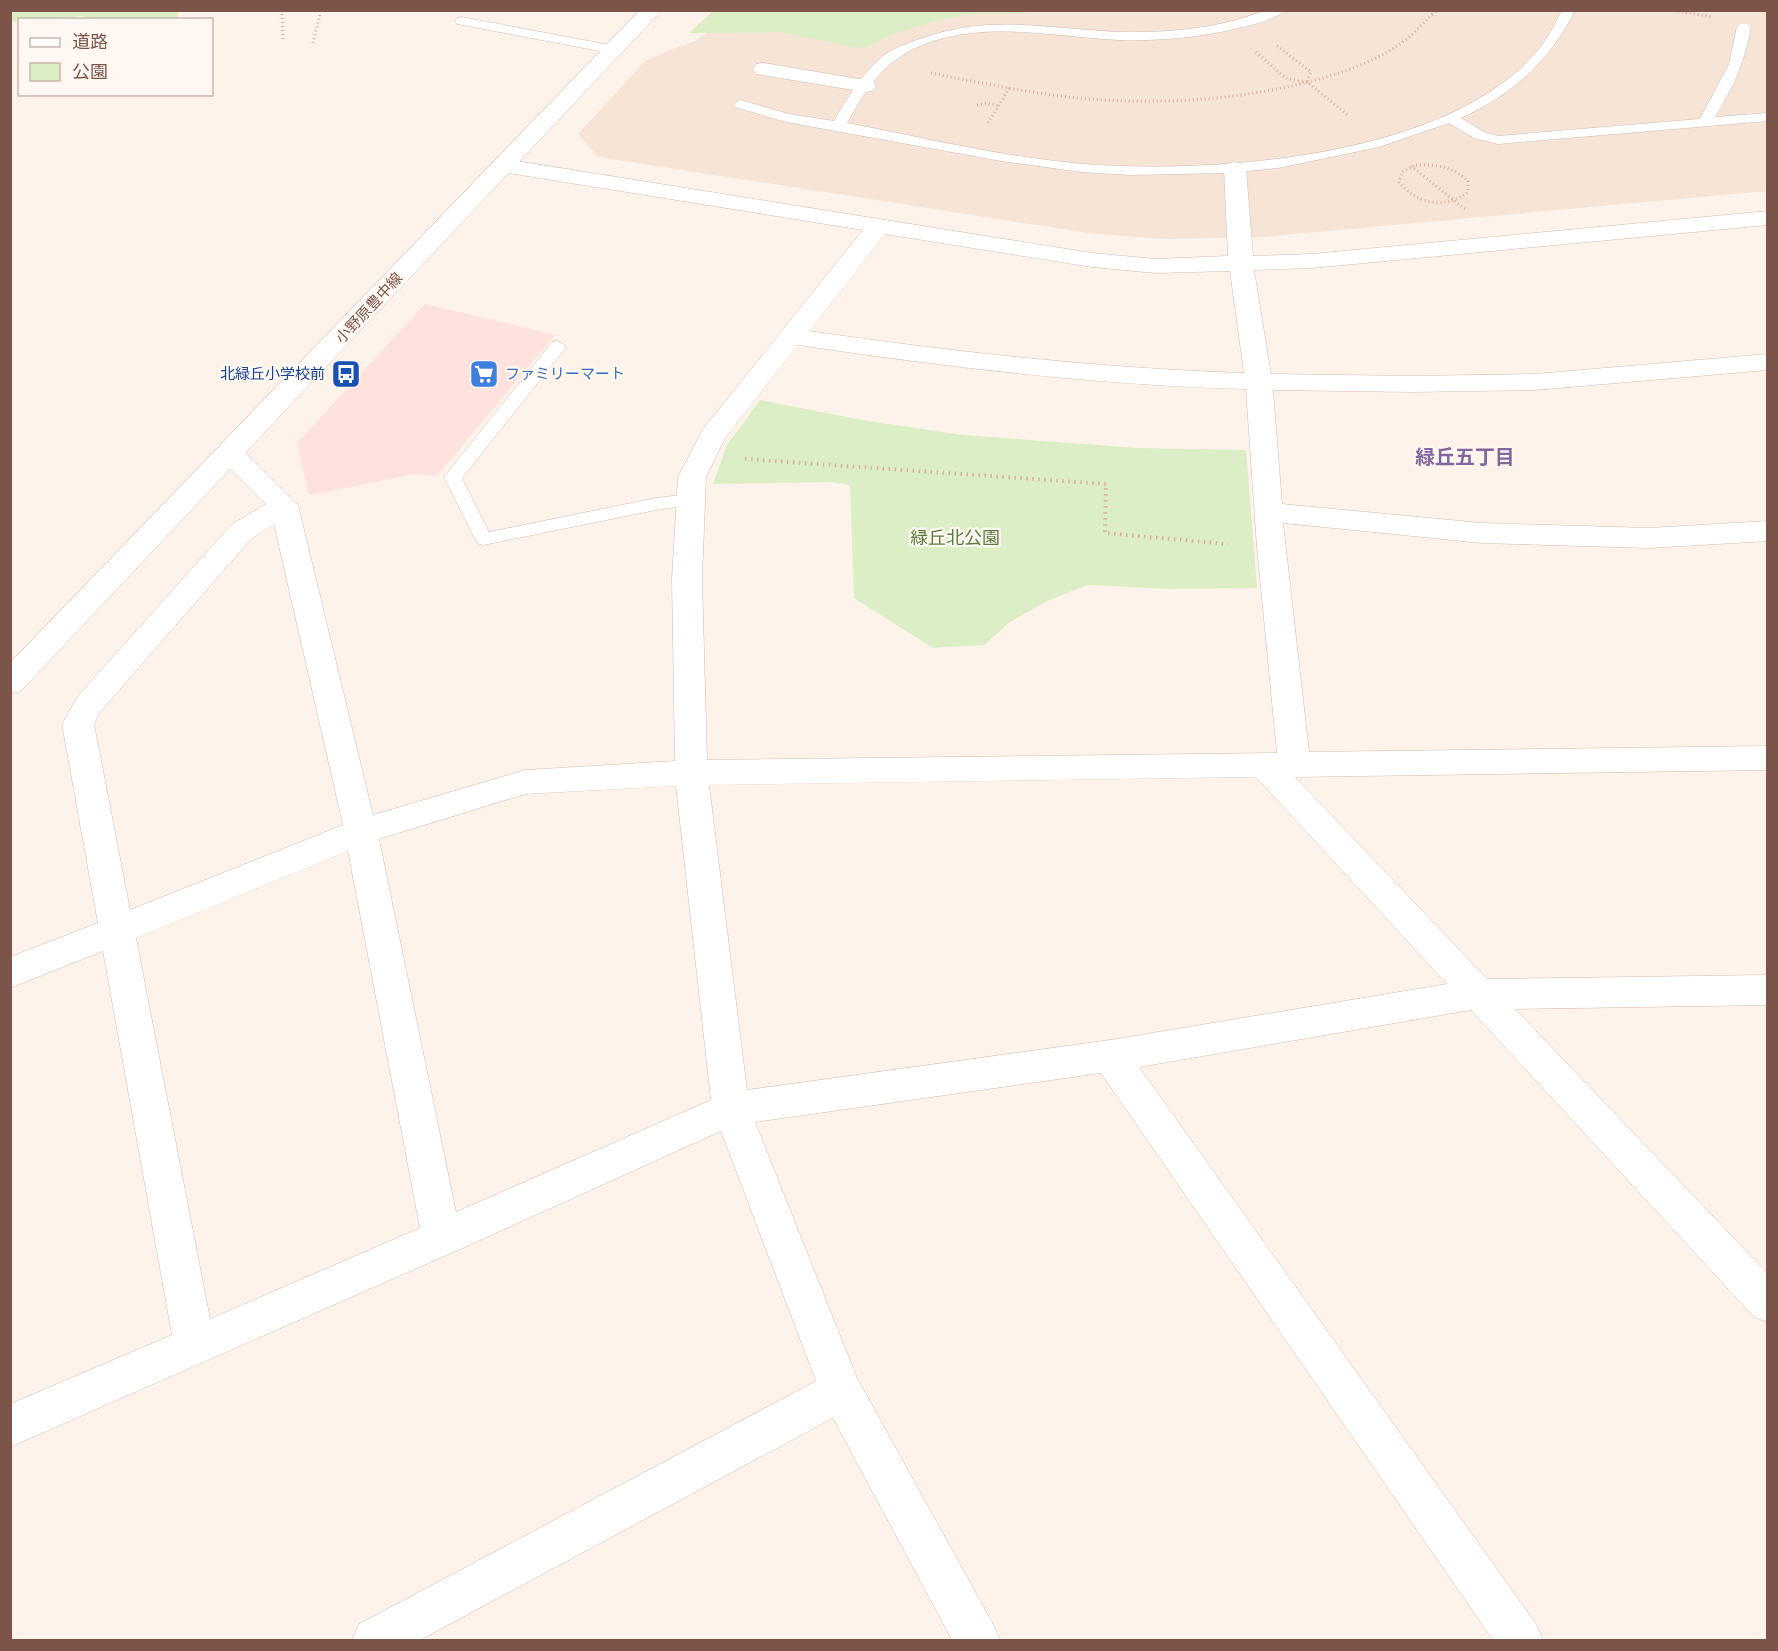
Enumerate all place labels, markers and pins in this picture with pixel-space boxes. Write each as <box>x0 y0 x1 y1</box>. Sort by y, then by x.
bus stop icon: 北緑丘小学校前 <box>330 358 362 390</box>
supermarket icon: ファミリーマート <box>468 358 500 390</box>
place label: 北緑丘小学校前 <box>220 365 325 383</box>
place label: ファミリーマート <box>505 365 625 383</box>

